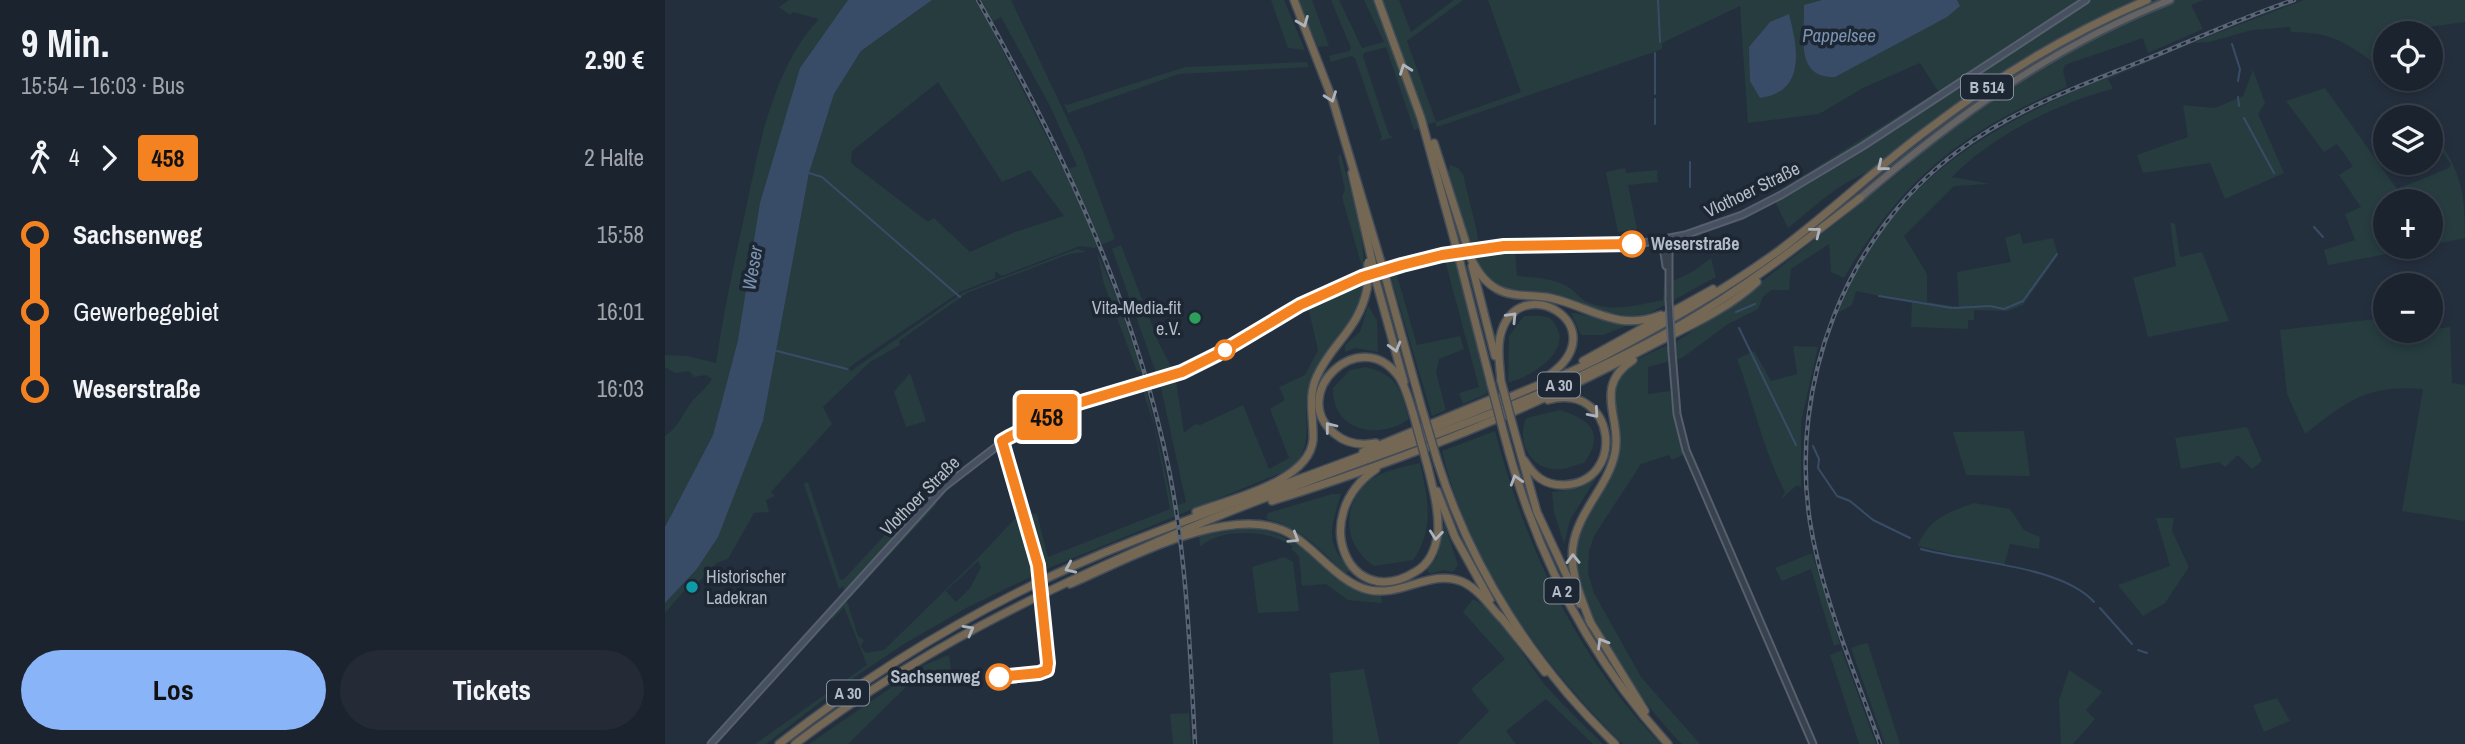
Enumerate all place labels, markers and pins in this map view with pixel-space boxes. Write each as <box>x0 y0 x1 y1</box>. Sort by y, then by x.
marker: Weserstraße <box>1619 231 1645 257</box>
place label: Weserstraße <box>1651 231 1739 256</box>
place label: Vita-Media-fit e.V. <box>1092 295 1181 341</box>
marker: Vita-Media-fit e.V. <box>1187 310 1203 326</box>
unlabelled marker <box>1215 340 1235 360</box>
place label: Historischer Ladekran <box>706 564 786 610</box>
marker: Historischer Ladekran <box>684 579 700 595</box>
place label: Sachsenweg <box>891 664 980 689</box>
marker: Sachsenweg <box>986 664 1012 690</box>

